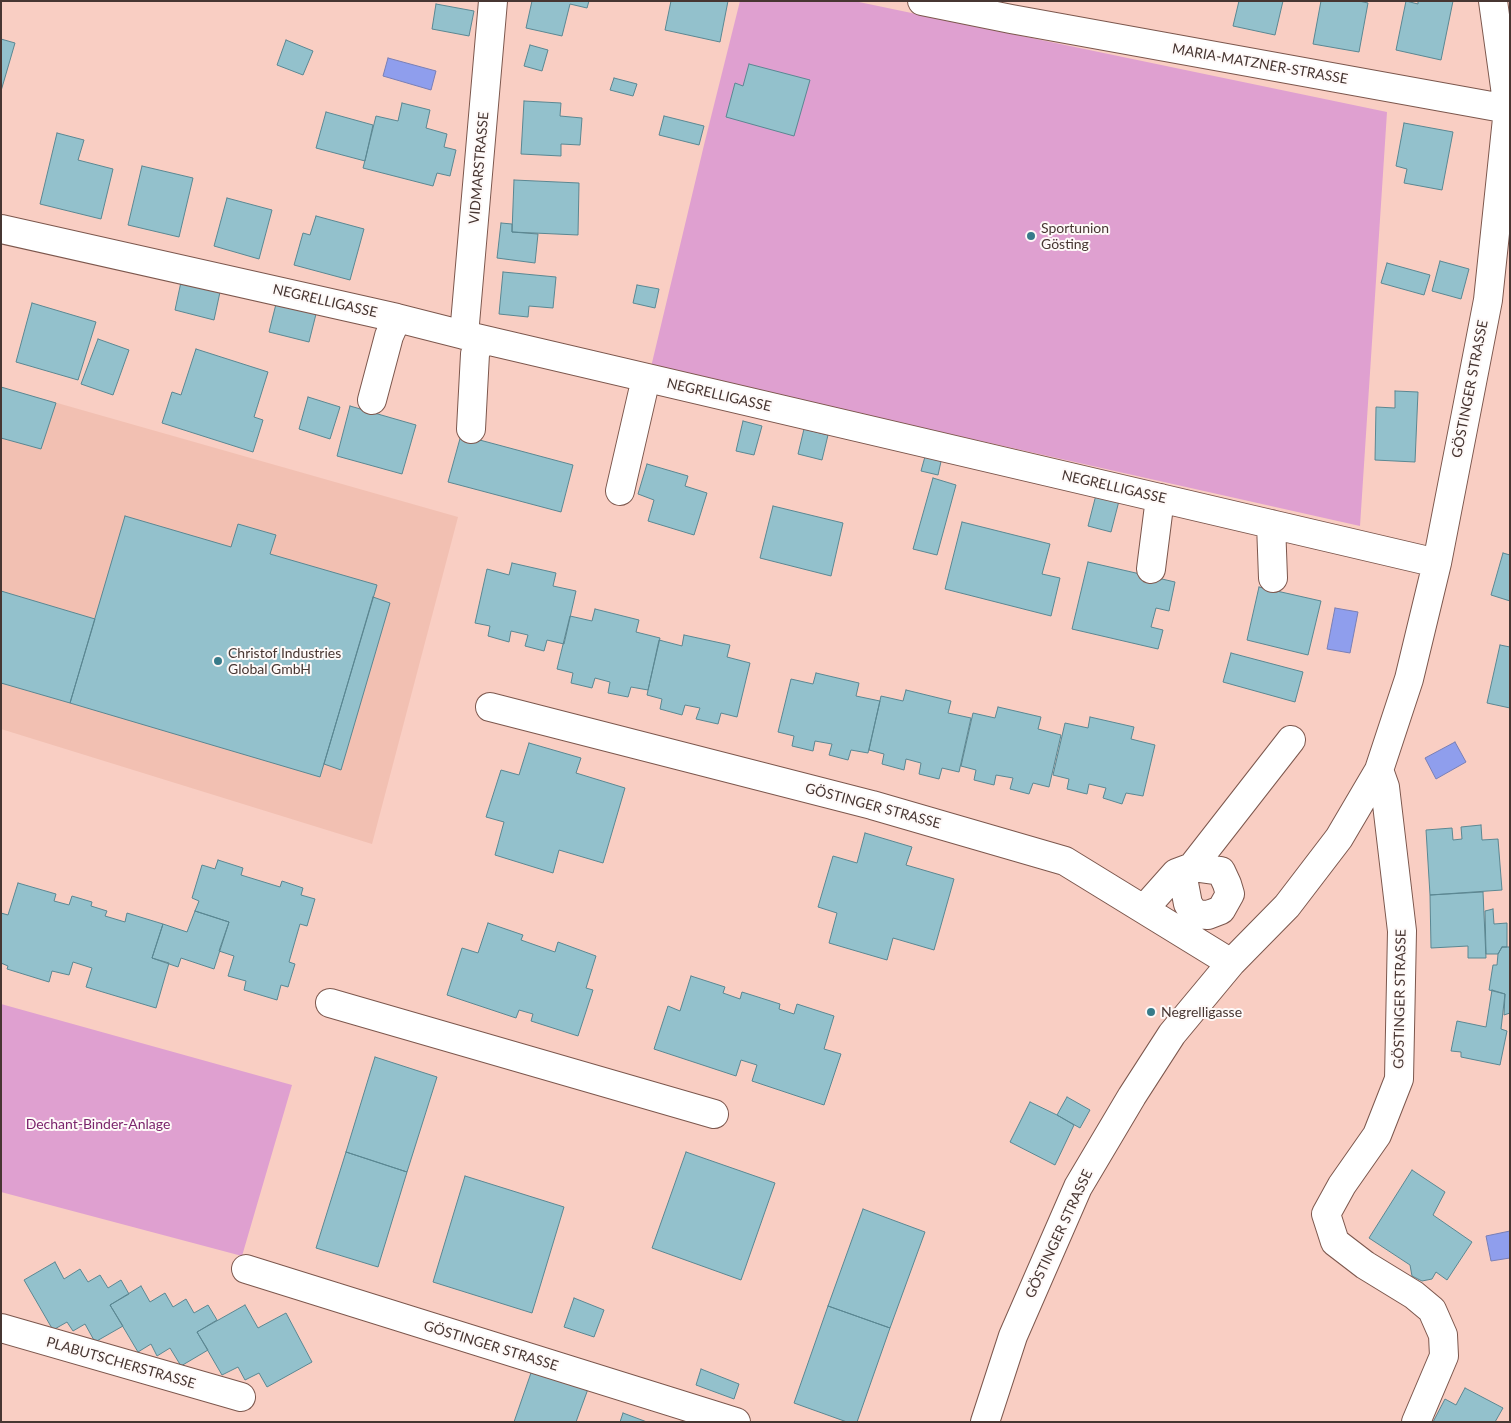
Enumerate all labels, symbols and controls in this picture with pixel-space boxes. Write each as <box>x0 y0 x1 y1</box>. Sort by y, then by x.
street label: MARIA-MATZNER-STRASSE <box>1171 40 1349 88</box>
street label: VIDMARSTRASSE <box>466 111 492 225</box>
place label: Sportunion Gösting <box>1041 220 1109 252</box>
marker: Sportunion Gösting <box>1025 230 1037 242</box>
street label: NEGRELLIGASSE <box>271 281 379 321</box>
street label: GÖSTINGER STRASSE <box>1448 319 1492 459</box>
street label: NEGRELLIGASSE <box>665 375 773 415</box>
street label: NEGRELLIGASSE <box>1060 467 1168 507</box>
place label: Christof Industries Global GmbH <box>228 645 341 678</box>
marker: Christof Industries Global GmbH <box>212 655 224 667</box>
street label: GÖSTINGER STRASSE <box>803 780 943 832</box>
street label: GÖSTINGER STRASSE <box>1390 929 1410 1069</box>
place label: Negrelligasse <box>1161 1004 1242 1020</box>
marker: Negrelligasse <box>1145 1006 1157 1018</box>
park label: Dechant-Binder-Anlage <box>26 1116 170 1132</box>
street label: GÖSTINGER STRASSE <box>1022 1167 1096 1301</box>
street label: GÖSTINGER STRASSE <box>422 1318 560 1374</box>
street label: PLABUTSCHERSTRASSE <box>44 1334 198 1392</box>

